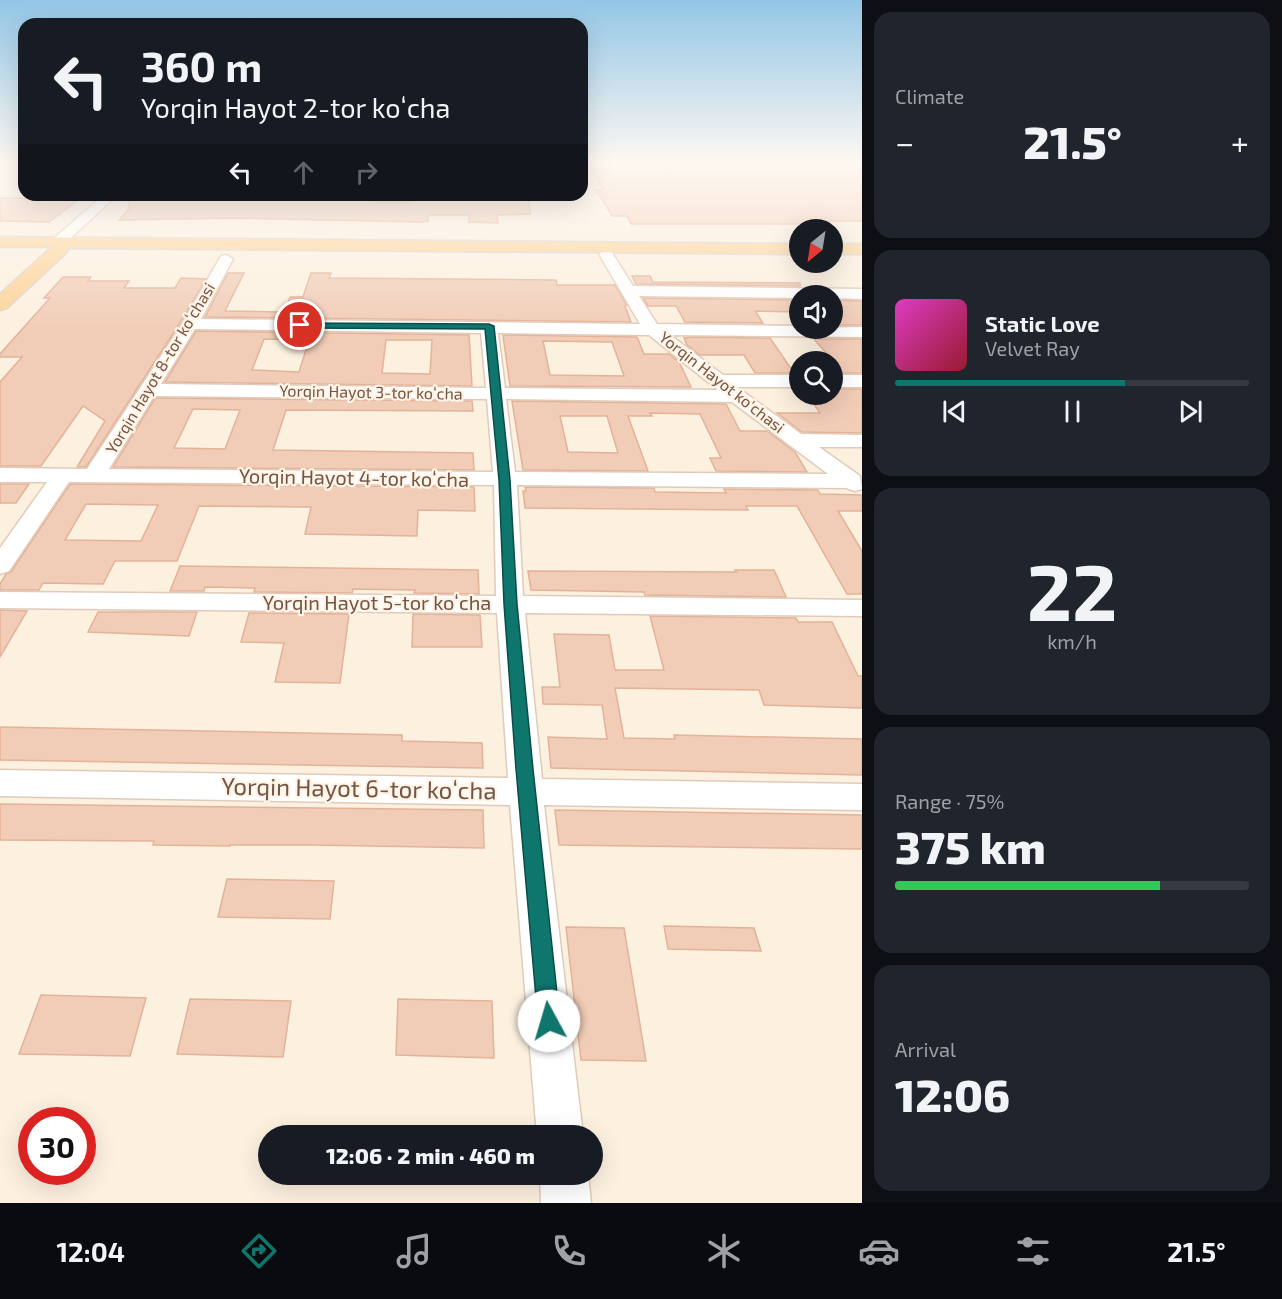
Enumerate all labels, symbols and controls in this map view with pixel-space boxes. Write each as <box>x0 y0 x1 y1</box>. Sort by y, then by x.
text: 360 m <box>141 40 262 90</box>
icon: left <box>42 42 120 120</box>
text: Climate <box>895 84 964 108</box>
text: Yorqin Hayot 2-tor koʻcha <box>141 91 450 123</box>
text: 21.5° <box>1023 114 1122 168</box>
text: − <box>895 122 914 162</box>
text: + <box>1231 122 1249 162</box>
icon: left <box>224 156 257 189</box>
icon: ahead <box>287 156 320 189</box>
icon: right <box>350 156 383 189</box>
north arrow <box>789 219 843 273</box>
map controls <box>789 219 843 405</box>
street label: Yorqin Hayot 8-tor koʻchasi <box>101 279 218 457</box>
button: sound <box>789 285 843 339</box>
pin <box>274 299 325 350</box>
icon: arrive <box>283 308 316 341</box>
text: Static Love <box>985 310 1100 336</box>
street label: Yorqin Hayot ko'chasi <box>656 327 789 436</box>
text: Velvet Ray <box>985 336 1080 360</box>
button: search <box>789 351 843 405</box>
street label: Yorqin Hayot 3-tor koʻcha <box>279 380 463 403</box>
icon: previous <box>938 395 971 428</box>
icon: pause <box>1056 395 1089 428</box>
icon: next <box>1174 395 1207 428</box>
street label: Yorqin Hayot 4-tor koʻcha <box>239 463 469 491</box>
text: 22 <box>1027 543 1117 637</box>
street label: Yorqin Hayot 5-tor koʻcha <box>263 590 491 614</box>
text: km/h <box>1047 629 1097 653</box>
street label: Yorqin Hayot 6-tor koʻcha <box>221 771 497 804</box>
text: Range · 75% <box>895 789 1004 813</box>
text: 375 km <box>895 819 1046 873</box>
position arrow <box>517 989 581 1053</box>
text: Arrival <box>895 1037 956 1061</box>
text: 12:06 <box>895 1067 1010 1121</box>
speed limit sign: 30 <box>18 1107 96 1185</box>
text: 12:06 · 2 min · 460 m <box>326 1142 535 1168</box>
icon: directions <box>238 1230 280 1272</box>
icon: music <box>393 1230 435 1272</box>
icon: phone <box>548 1230 590 1272</box>
icon: climate <box>703 1230 745 1272</box>
icon: car <box>858 1230 900 1272</box>
icon: filters <box>1012 1230 1054 1272</box>
text: 12:04 <box>56 1235 125 1267</box>
text: 21.5° <box>1167 1235 1225 1267</box>

